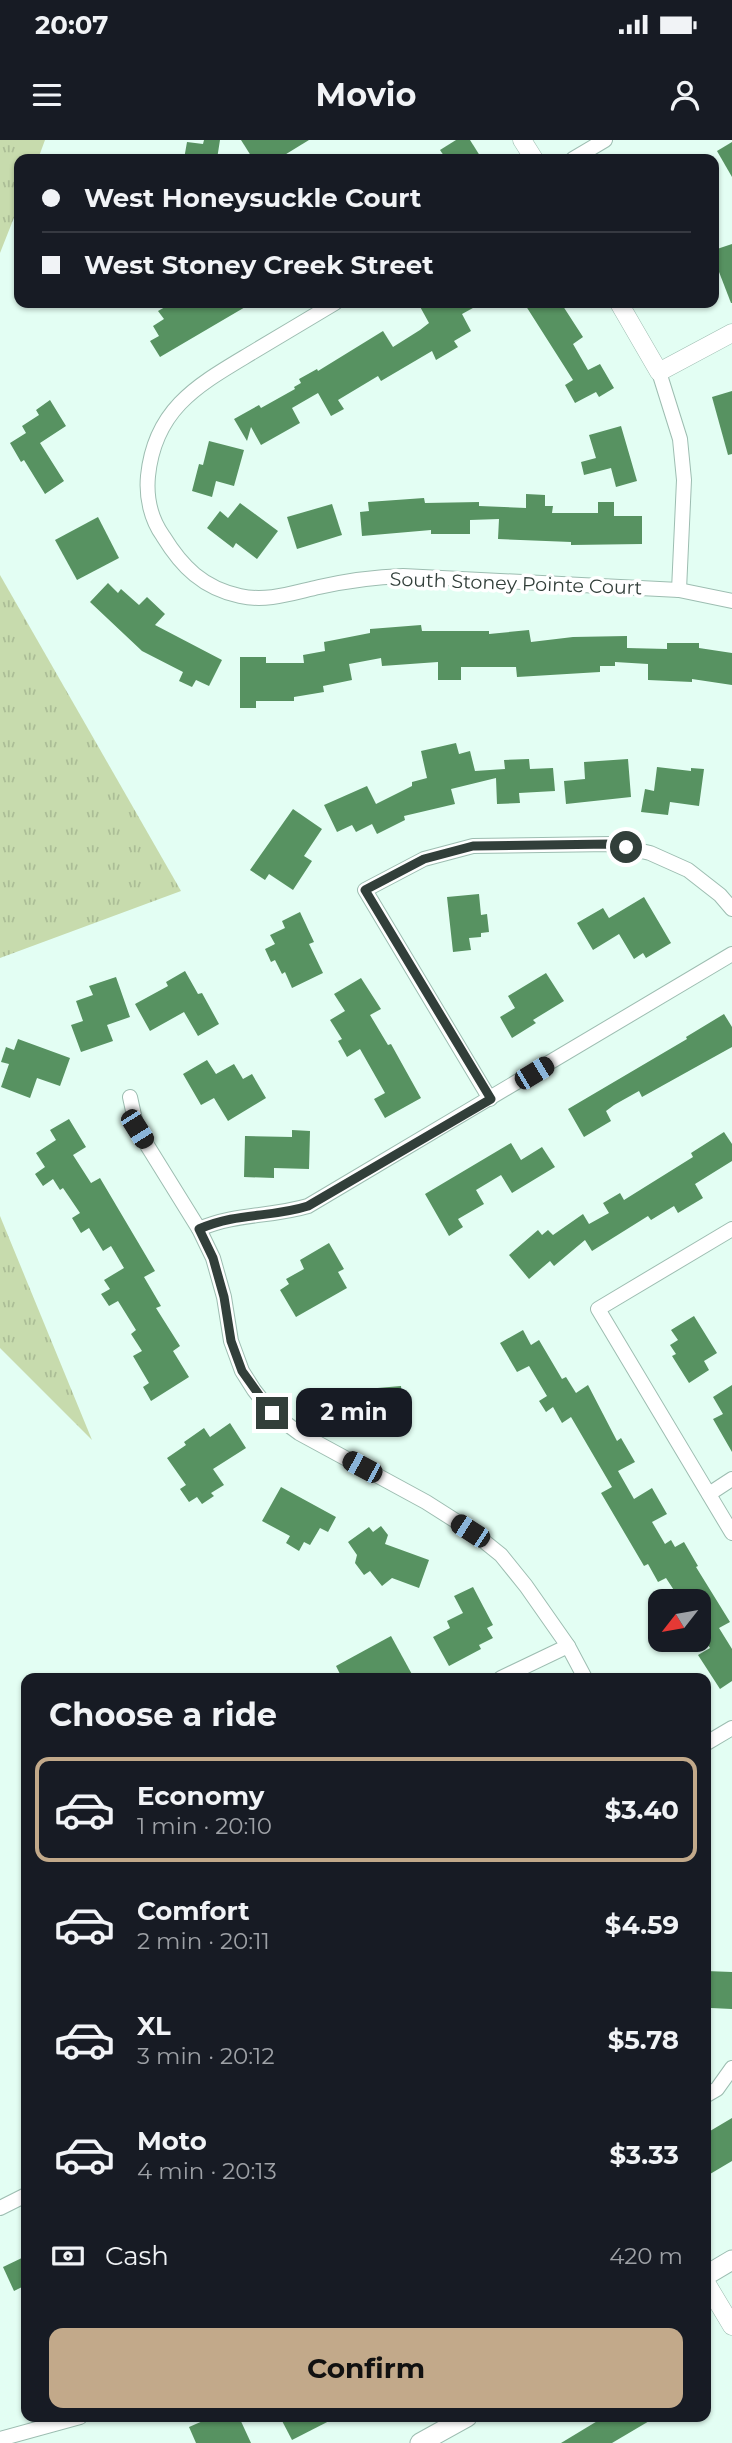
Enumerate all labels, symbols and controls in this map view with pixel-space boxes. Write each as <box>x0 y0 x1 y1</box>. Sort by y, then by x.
text: 20:07 <box>35 9 109 41</box>
text: Movio <box>316 75 416 114</box>
icon: menu <box>28 76 66 114</box>
icon: person <box>666 76 704 114</box>
text: West Honeysuckle Court <box>84 182 421 214</box>
text: West Stoney Creek Street <box>84 249 434 281</box>
street label: South Stoney Pointe Court <box>389 568 643 599</box>
route start <box>610 831 642 863</box>
car <box>511 1053 558 1093</box>
car <box>117 1106 158 1152</box>
callout: 2 min <box>296 1388 412 1438</box>
route end <box>256 1397 288 1429</box>
text: 2 min <box>320 1398 388 1426</box>
car <box>339 1448 386 1486</box>
car <box>447 1511 494 1551</box>
north arrow <box>648 1589 710 1652</box>
map controls <box>648 1589 711 1652</box>
text: Choose a ride <box>49 1695 277 1734</box>
icon: car <box>53 1778 116 1841</box>
text: Economy <box>137 1780 264 1812</box>
text: $3.40 <box>605 1794 679 1826</box>
text: 1 min · 20:10 <box>137 1812 272 1840</box>
icon: car <box>53 1893 116 1956</box>
text: Comfort <box>137 1895 249 1927</box>
text: $4.59 <box>605 1909 679 1941</box>
text: 2 min · 20:11 <box>137 1927 270 1955</box>
icon: car <box>53 2008 116 2071</box>
text: XL <box>137 2010 171 2042</box>
text: $5.78 <box>608 2024 679 2056</box>
text: 3 min · 20:12 <box>137 2042 274 2070</box>
icon: car <box>53 2123 116 2186</box>
text: Moto <box>137 2125 207 2157</box>
text: $3.33 <box>609 2139 679 2171</box>
text: 4 min · 20:13 <box>137 2157 277 2185</box>
icon: cash <box>49 2237 87 2275</box>
text: Cash <box>105 2240 169 2272</box>
text: 420 m <box>609 2242 683 2270</box>
button: Confirm <box>49 2328 683 2408</box>

